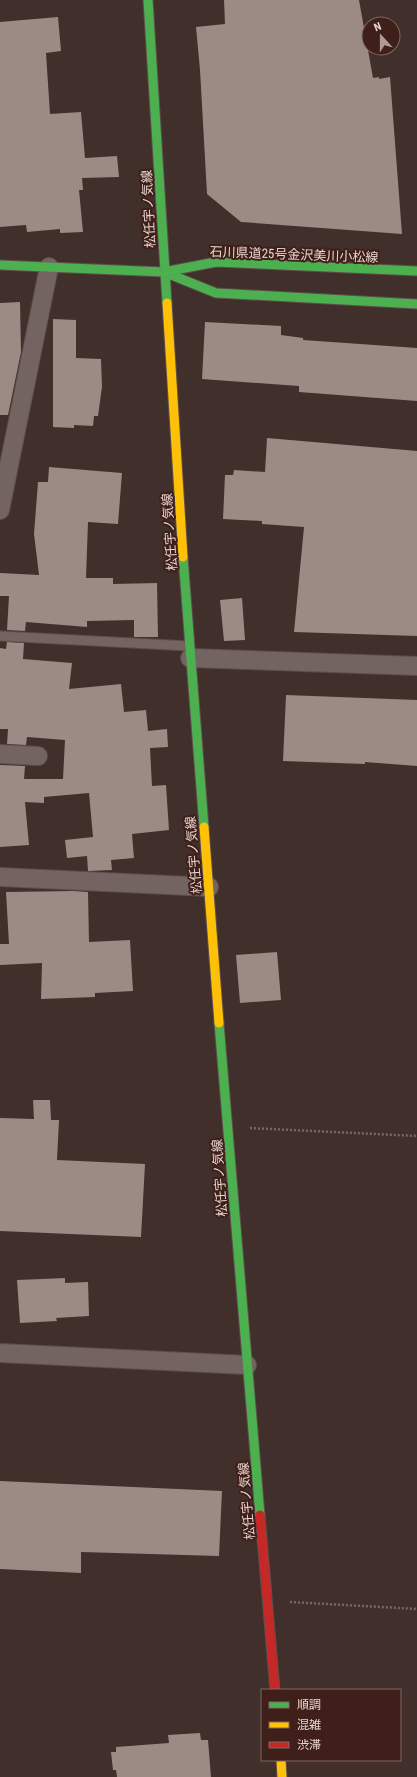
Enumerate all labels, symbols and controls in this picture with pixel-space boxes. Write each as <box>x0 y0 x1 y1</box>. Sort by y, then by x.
north arrow <box>361 16 401 56</box>
text: N <box>372 20 383 34</box>
street label: 松任宇ノ気線 <box>139 170 158 248</box>
street label: 石川県道25号金沢美川小松線 <box>209 244 379 265</box>
street label: 松任宇ノ気線 <box>159 493 180 571</box>
street label: 松任宇ノ気線 <box>183 815 204 894</box>
street label: 松任宇ノ気線 <box>209 1139 230 1217</box>
street label: 松任宇ノ気線 <box>236 1461 257 1540</box>
legend <box>261 1689 401 1761</box>
text: 順調 <box>297 1698 321 1712</box>
text: 混雑 <box>297 1718 321 1732</box>
text: 渋滞 <box>297 1738 321 1752</box>

